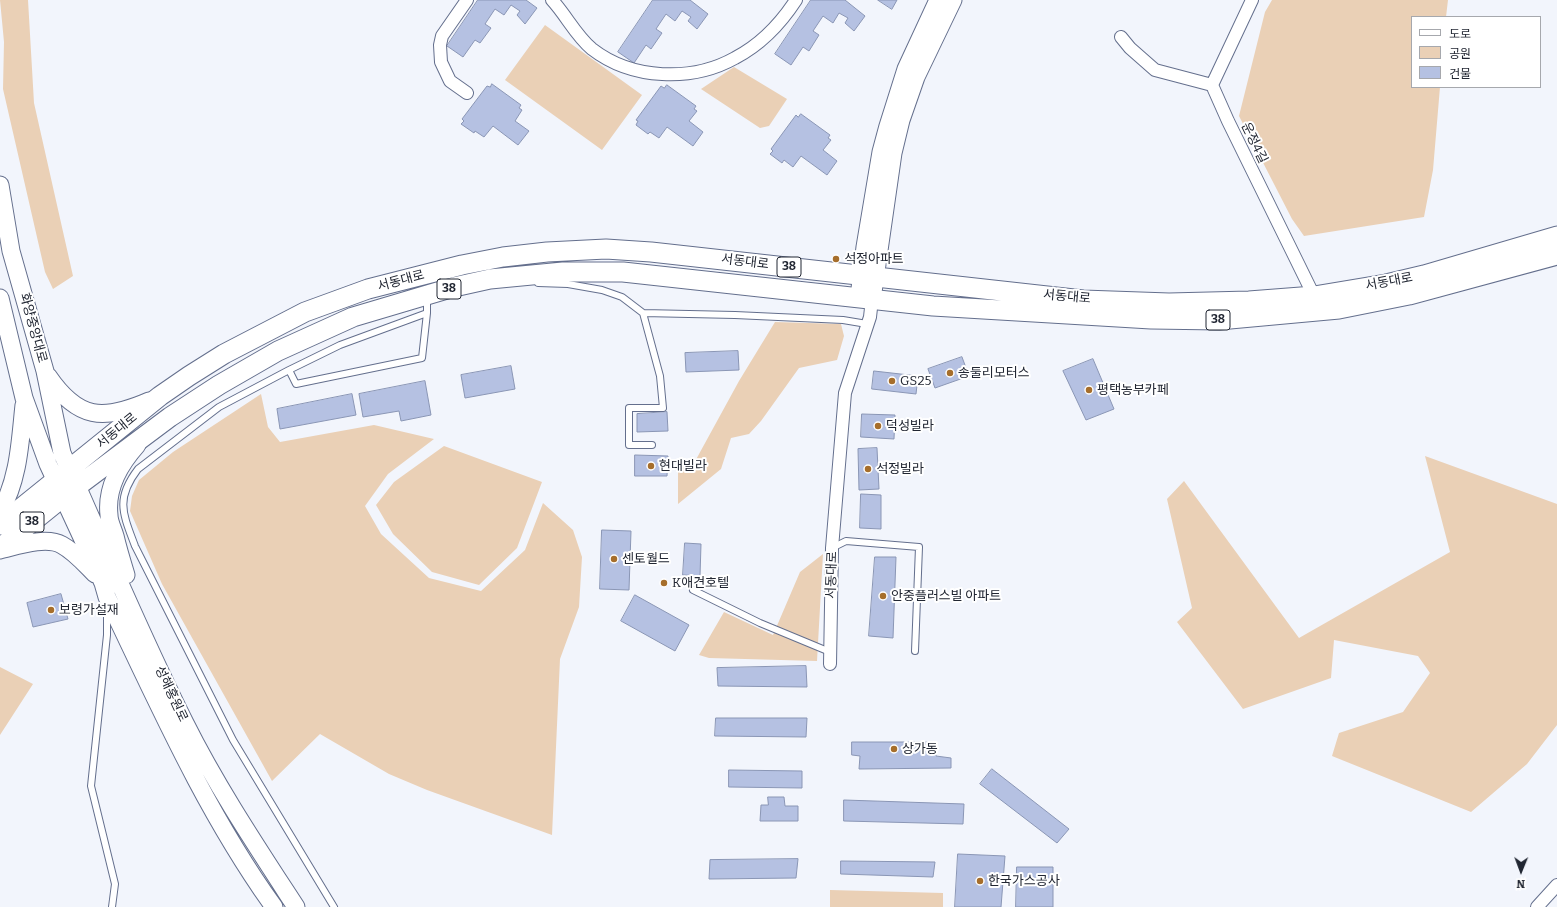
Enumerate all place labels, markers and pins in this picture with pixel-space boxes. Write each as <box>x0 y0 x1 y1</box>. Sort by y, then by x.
place label: 석정아파트 <box>844 251 904 267</box>
marker: 석정아파트 <box>831 254 841 264</box>
place label: 송둘리모터스 <box>958 365 1030 381</box>
marker: 송둘리모터스 <box>945 368 955 378</box>
place label: GS25 <box>900 373 931 389</box>
marker: GS25 <box>887 376 897 386</box>
place label: 평택농부카페 <box>1097 382 1169 398</box>
marker: 평택농부카페 <box>1084 385 1094 395</box>
place label: 덕성빌라 <box>886 418 934 434</box>
marker: 덕성빌라 <box>873 421 883 431</box>
place label: 현대빌라 <box>659 458 707 474</box>
marker: 현대빌라 <box>646 461 656 471</box>
place label: 석정빌라 <box>876 461 924 477</box>
marker: 석정빌라 <box>863 464 873 474</box>
place label: 센토월드 <box>622 551 670 567</box>
marker: 센토월드 <box>609 554 619 564</box>
place label: K애견호텔 <box>672 575 729 591</box>
marker: K애견호텔 <box>659 578 669 588</box>
place label: 안중플러스빌 아파트 <box>891 588 1001 604</box>
marker: 안중플러스빌 아파트 <box>878 591 888 601</box>
place label: 보령가설재 <box>59 602 119 618</box>
marker: 보령가설재 <box>46 605 56 615</box>
place label: 상가동 <box>902 741 938 757</box>
marker: 상가동 <box>889 744 899 754</box>
place label: 한국가스공사 <box>988 873 1060 889</box>
marker: 한국가스공사 <box>975 876 985 886</box>

